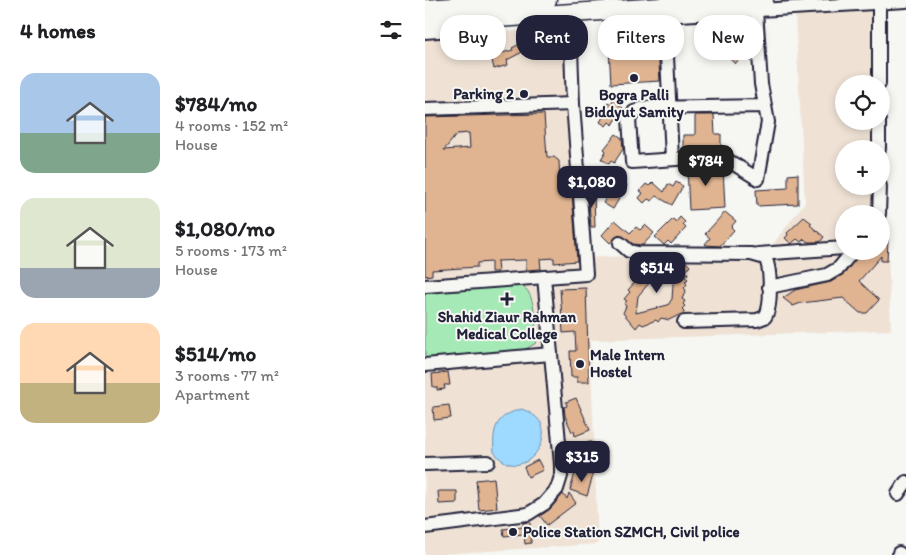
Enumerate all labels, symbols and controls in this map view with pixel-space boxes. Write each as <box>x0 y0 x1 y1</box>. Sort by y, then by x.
chip: Buy <box>440 15 506 60</box>
chip: Rent <box>516 15 588 60</box>
chip: Filters <box>598 15 684 60</box>
chip: New <box>694 15 763 60</box>
icon: filters <box>377 16 405 44</box>
text: 4 homes <box>20 18 96 43</box>
marker: Bogra Palli Biddyut Samity <box>628 72 640 84</box>
map controls <box>835 75 890 260</box>
button: locate <box>835 75 890 130</box>
place label: Parking 2 <box>453 85 514 104</box>
place label: Bogra Palli Biddyut Samity <box>585 86 684 122</box>
marker: Parking 2 <box>518 88 530 100</box>
text: $784/mo <box>175 91 257 116</box>
icon: home <box>60 93 120 153</box>
text: 4 rooms · 152 m² <box>175 116 288 135</box>
text: House <box>175 135 218 154</box>
button: + <box>835 140 890 195</box>
pin: $784 <box>676 144 736 187</box>
text: $784 <box>689 151 723 170</box>
pin: $1,080 <box>551 166 633 208</box>
text: $1,080 <box>568 172 616 191</box>
button: − <box>835 205 890 260</box>
text: $1,080/mo <box>175 216 275 241</box>
icon: home <box>60 218 120 278</box>
text: 5 rooms · 173 m² <box>175 241 287 260</box>
pin: $514 <box>627 252 687 294</box>
text: $514 <box>640 258 674 277</box>
text: House <box>175 260 218 279</box>
marker: Shahid Ziaur Rahman Medical College <box>500 292 514 306</box>
place label: Shahid Ziaur Rahman Medical College <box>438 308 577 344</box>
text: $514/mo <box>175 341 256 366</box>
icon: home <box>60 343 120 403</box>
place label: Male Intern Hostel <box>590 346 666 381</box>
marker: Male Intern Hostel <box>574 358 586 370</box>
text: 3 rooms · 77 m² <box>175 366 279 385</box>
text: Apartment <box>175 385 250 404</box>
pin: $315 <box>552 440 612 483</box>
text: $315 <box>566 447 598 466</box>
place label: Police Station SZMCH, Civil police <box>523 523 740 542</box>
marker: Police Station SZMCH, Civil police <box>507 526 519 538</box>

